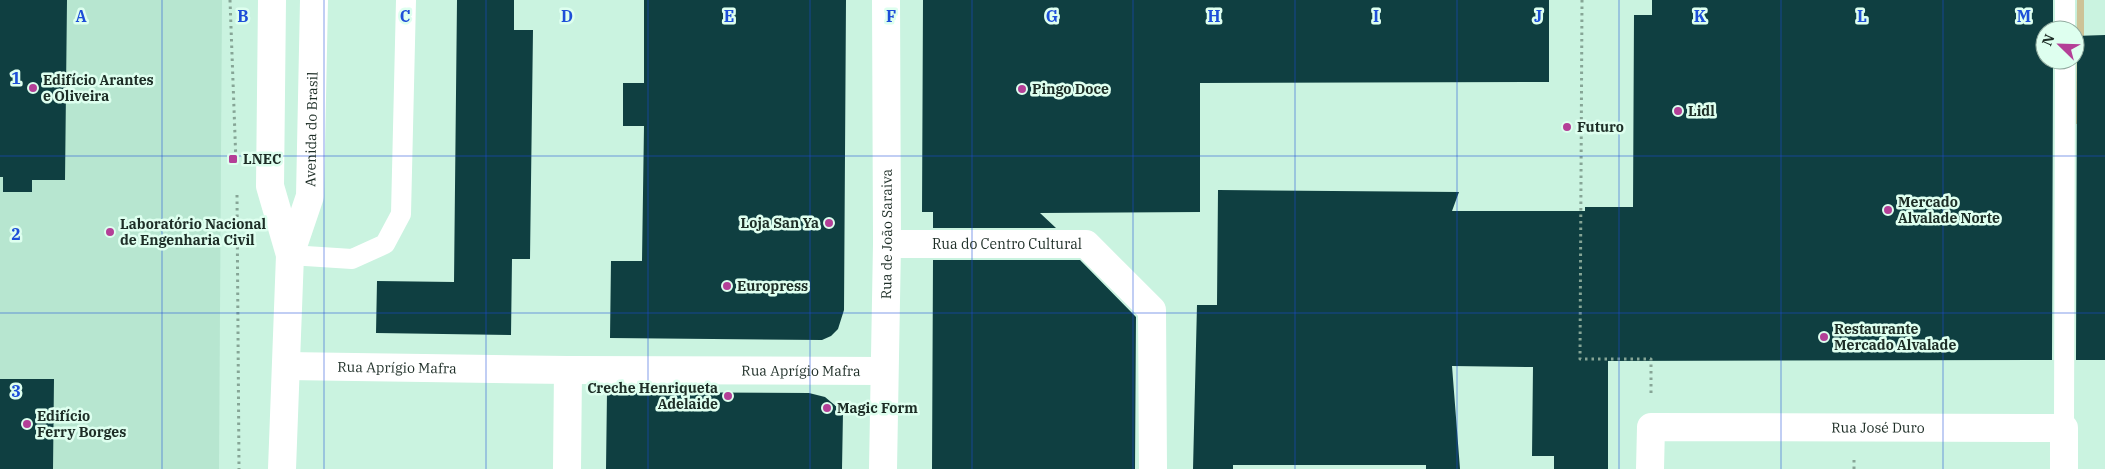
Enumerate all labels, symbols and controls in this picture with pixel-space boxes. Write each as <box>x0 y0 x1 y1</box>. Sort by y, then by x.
text: A <box>75 6 87 26</box>
text: B <box>237 6 249 26</box>
text: C <box>400 6 410 26</box>
text: D <box>561 6 573 26</box>
text: E <box>724 6 734 26</box>
text: F <box>886 6 896 26</box>
text: G <box>1046 6 1058 26</box>
text: H <box>1208 6 1221 26</box>
text: I <box>1373 6 1379 26</box>
text: J <box>1534 6 1542 26</box>
text: K <box>1694 6 1707 26</box>
text: L <box>1857 6 1867 26</box>
text: M <box>2017 6 2031 26</box>
north arrow <box>2035 20 2085 70</box>
text: N <box>2038 31 2058 49</box>
text: 1 <box>11 68 21 88</box>
place label: Edifício Arantes e Oliveira <box>43 71 154 105</box>
street label: Avenida do Brasil <box>301 71 322 187</box>
place label: Pingo Doce <box>1032 80 1109 98</box>
marker: Edifício Arantes e Oliveira <box>27 82 39 94</box>
marker: Pingo Doce <box>1016 83 1028 95</box>
place label: Lidl <box>1688 102 1715 120</box>
marker: Lidl <box>1672 105 1684 117</box>
place label: Futuro <box>1577 118 1624 136</box>
marker: Futuro <box>1561 121 1573 133</box>
place label: LNEC <box>243 150 281 168</box>
marker: LNEC <box>227 153 239 165</box>
street label: Rua de João Saraiva <box>877 168 896 299</box>
place label: Mercado Alvalade Norte <box>1898 193 2000 227</box>
marker: Mercado Alvalade Norte <box>1882 204 1894 216</box>
place label: Loja San Ya <box>741 214 819 232</box>
place label: Laboratório Nacional de Engenharia Civil <box>120 215 267 249</box>
marker: Loja San Ya <box>823 217 835 229</box>
text: 2 <box>11 224 21 244</box>
marker: Laboratório Nacional de Engenharia Civil <box>104 226 116 238</box>
street label: Rua do Centro Cultural <box>932 235 1082 253</box>
place label: Europress <box>737 277 808 295</box>
marker: Europress <box>721 280 733 292</box>
place label: Restaurante Mercado Alvalade <box>1834 320 1956 354</box>
marker: Restaurante Mercado Alvalade <box>1818 331 1830 343</box>
street label: Rua Aprígio Mafra <box>337 358 457 377</box>
street label: Rua Aprígio Mafra <box>741 362 861 380</box>
place label: Creche Henriqueta Adelaide <box>587 379 718 413</box>
text: 3 <box>11 381 21 401</box>
marker: Creche Henriqueta Adelaide <box>722 390 734 402</box>
place label: Magic Form <box>837 399 918 417</box>
marker: Magic Form <box>821 402 833 414</box>
place label: Edifício Ferry Borges <box>37 407 126 441</box>
marker: Edifício Ferry Borges <box>21 418 33 430</box>
street label: Rua José Duro <box>1831 418 1925 437</box>

